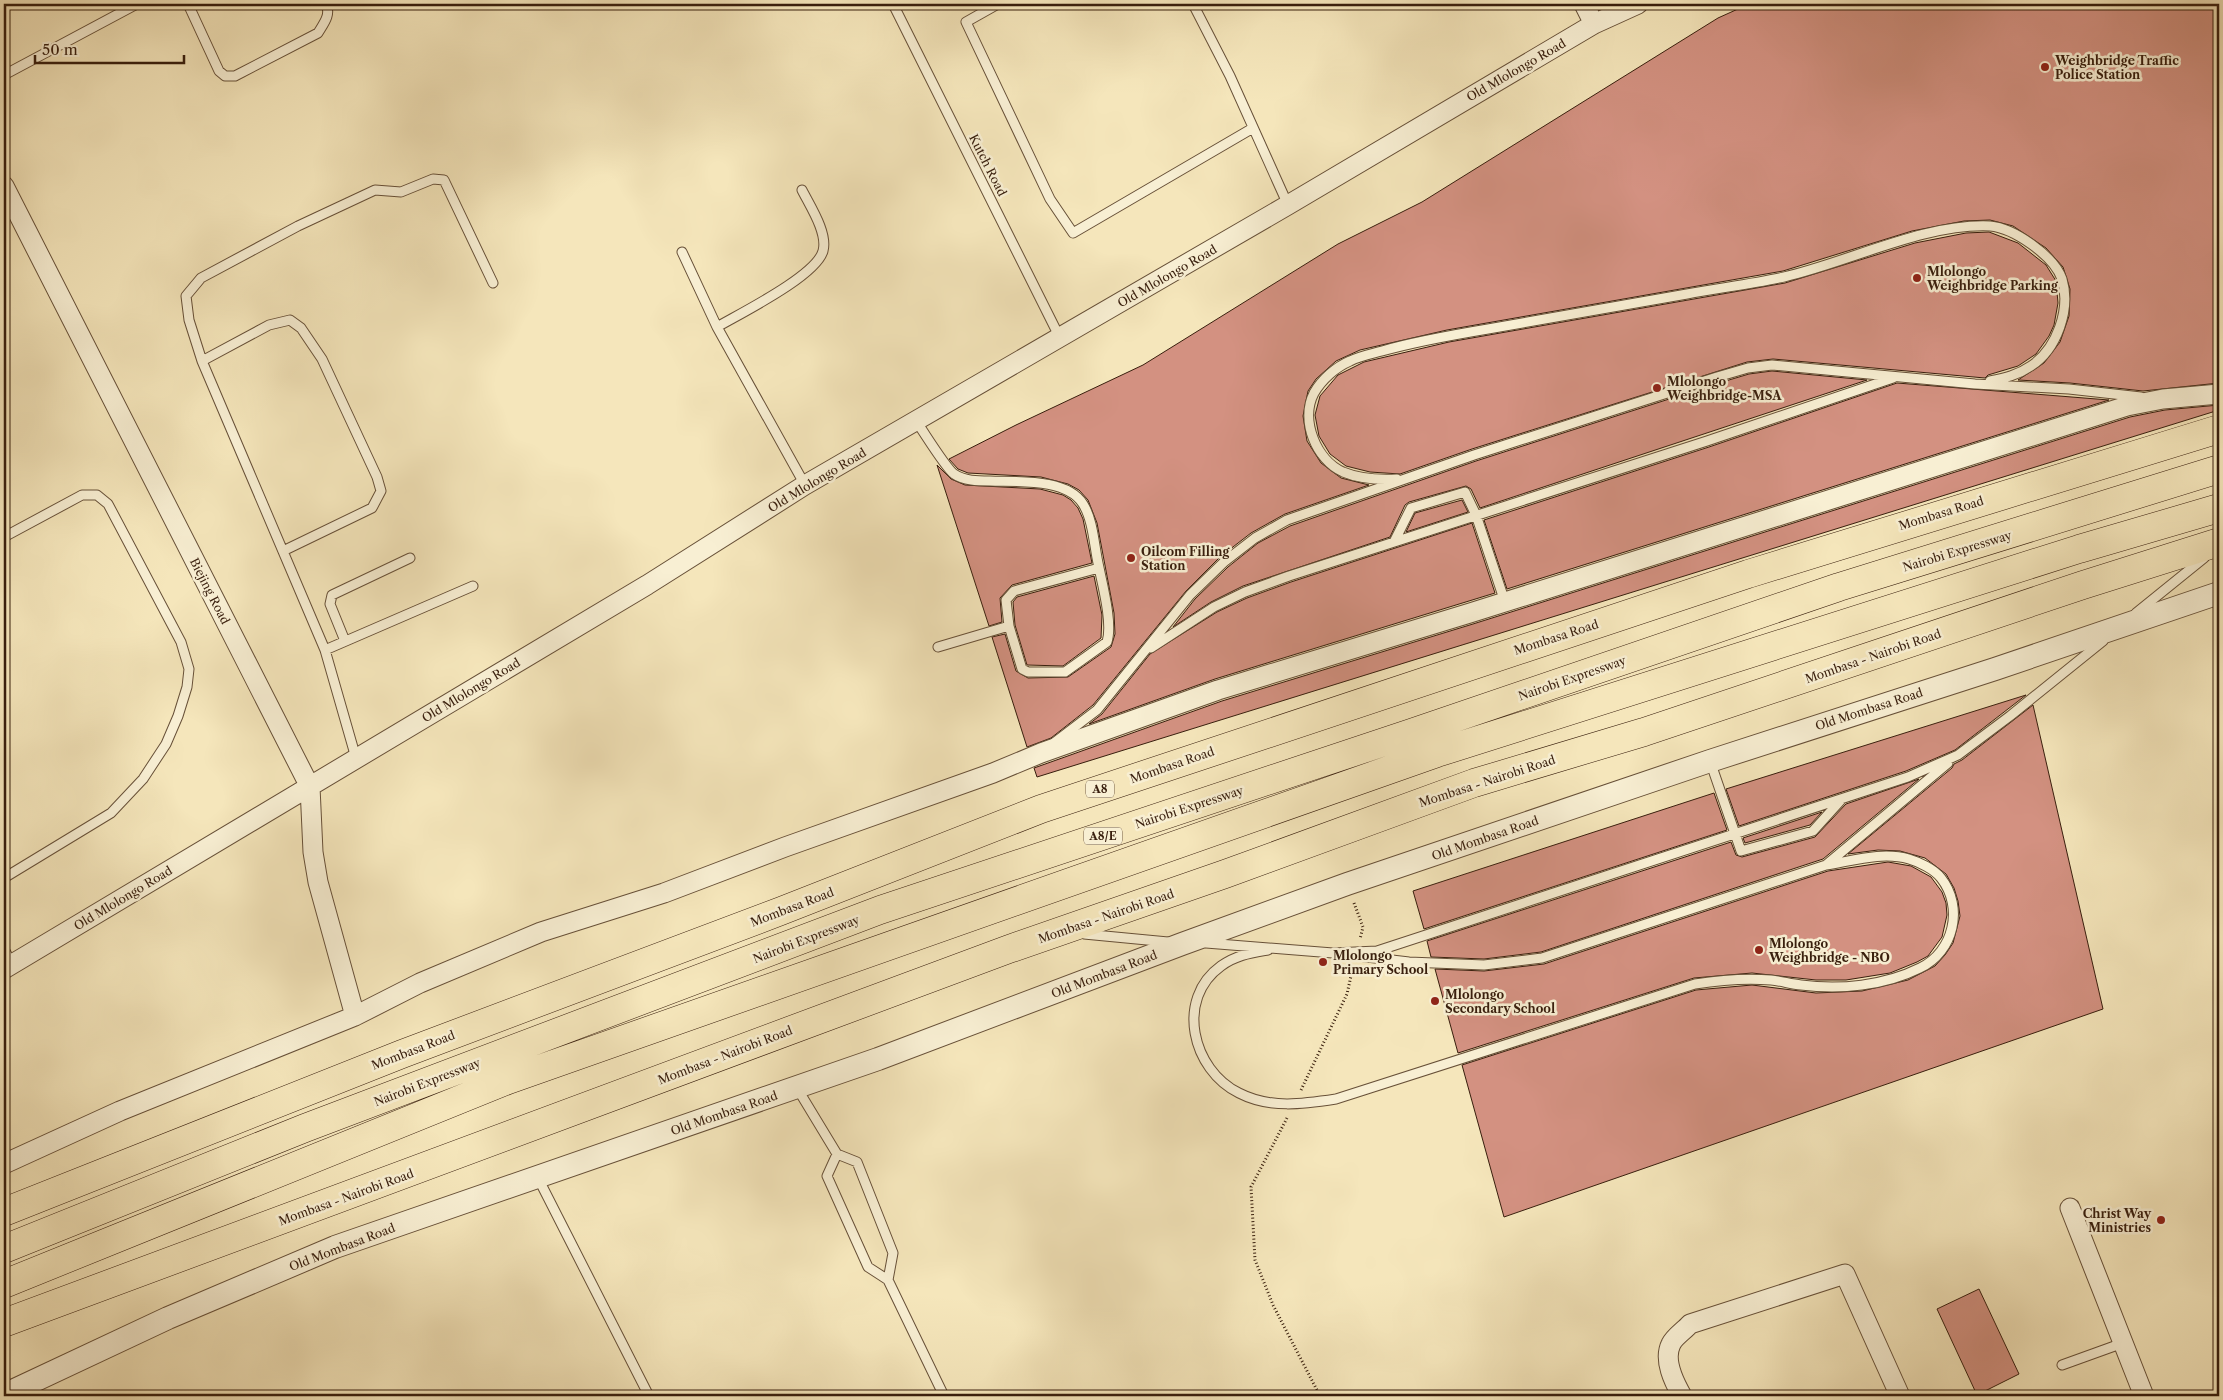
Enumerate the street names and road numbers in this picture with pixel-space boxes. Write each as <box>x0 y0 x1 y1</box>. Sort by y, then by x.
street label: Old Mlolongo Road <box>1464 35 1569 104</box>
street label: Kutch Road <box>966 131 1010 199</box>
street label: Old Mlolongo Road <box>1115 241 1220 310</box>
street label: Old Mlolongo Road <box>765 444 869 515</box>
street label: Mombasa Road <box>1897 493 1986 533</box>
street label: Nairobi Expressway <box>1901 527 2013 575</box>
street label: Biejing Road <box>187 555 233 627</box>
street label: Mombasa Road <box>1512 616 1601 658</box>
street label: Mombasa - Nairobi Road <box>1803 625 1944 686</box>
street label: Nairobi Expressway <box>1516 652 1628 703</box>
street label: Old Mlolongo Road <box>419 654 523 725</box>
street label: Old Mombasa Road <box>1813 684 1925 733</box>
street label: Mombasa Road <box>1128 743 1217 786</box>
street label: Mombasa - Nairobi Road <box>1417 752 1558 810</box>
road number: A8 <box>1086 781 1114 798</box>
street label: Nairobi Expressway <box>1133 782 1245 832</box>
street label: Old Mombasa Road <box>1430 812 1541 863</box>
road number: A8/E <box>1084 828 1122 844</box>
street label: Old Mlolongo Road <box>71 862 175 933</box>
street label: Mombasa Road <box>748 884 837 930</box>
street label: Mombasa - Nairobi Road <box>1036 885 1177 946</box>
street label: Nairobi Expressway <box>751 912 862 966</box>
street label: Old Mombasa Road <box>1049 947 1160 1001</box>
street label: Mombasa - Nairobi Road <box>656 1022 795 1088</box>
street label: Mombasa Road <box>369 1027 458 1073</box>
street label: Nairobi Expressway <box>372 1055 483 1109</box>
street label: Old Mombasa Road <box>669 1087 780 1138</box>
street label: Mombasa - Nairobi Road <box>276 1165 416 1228</box>
street label: Old Mombasa Road <box>287 1220 398 1274</box>

